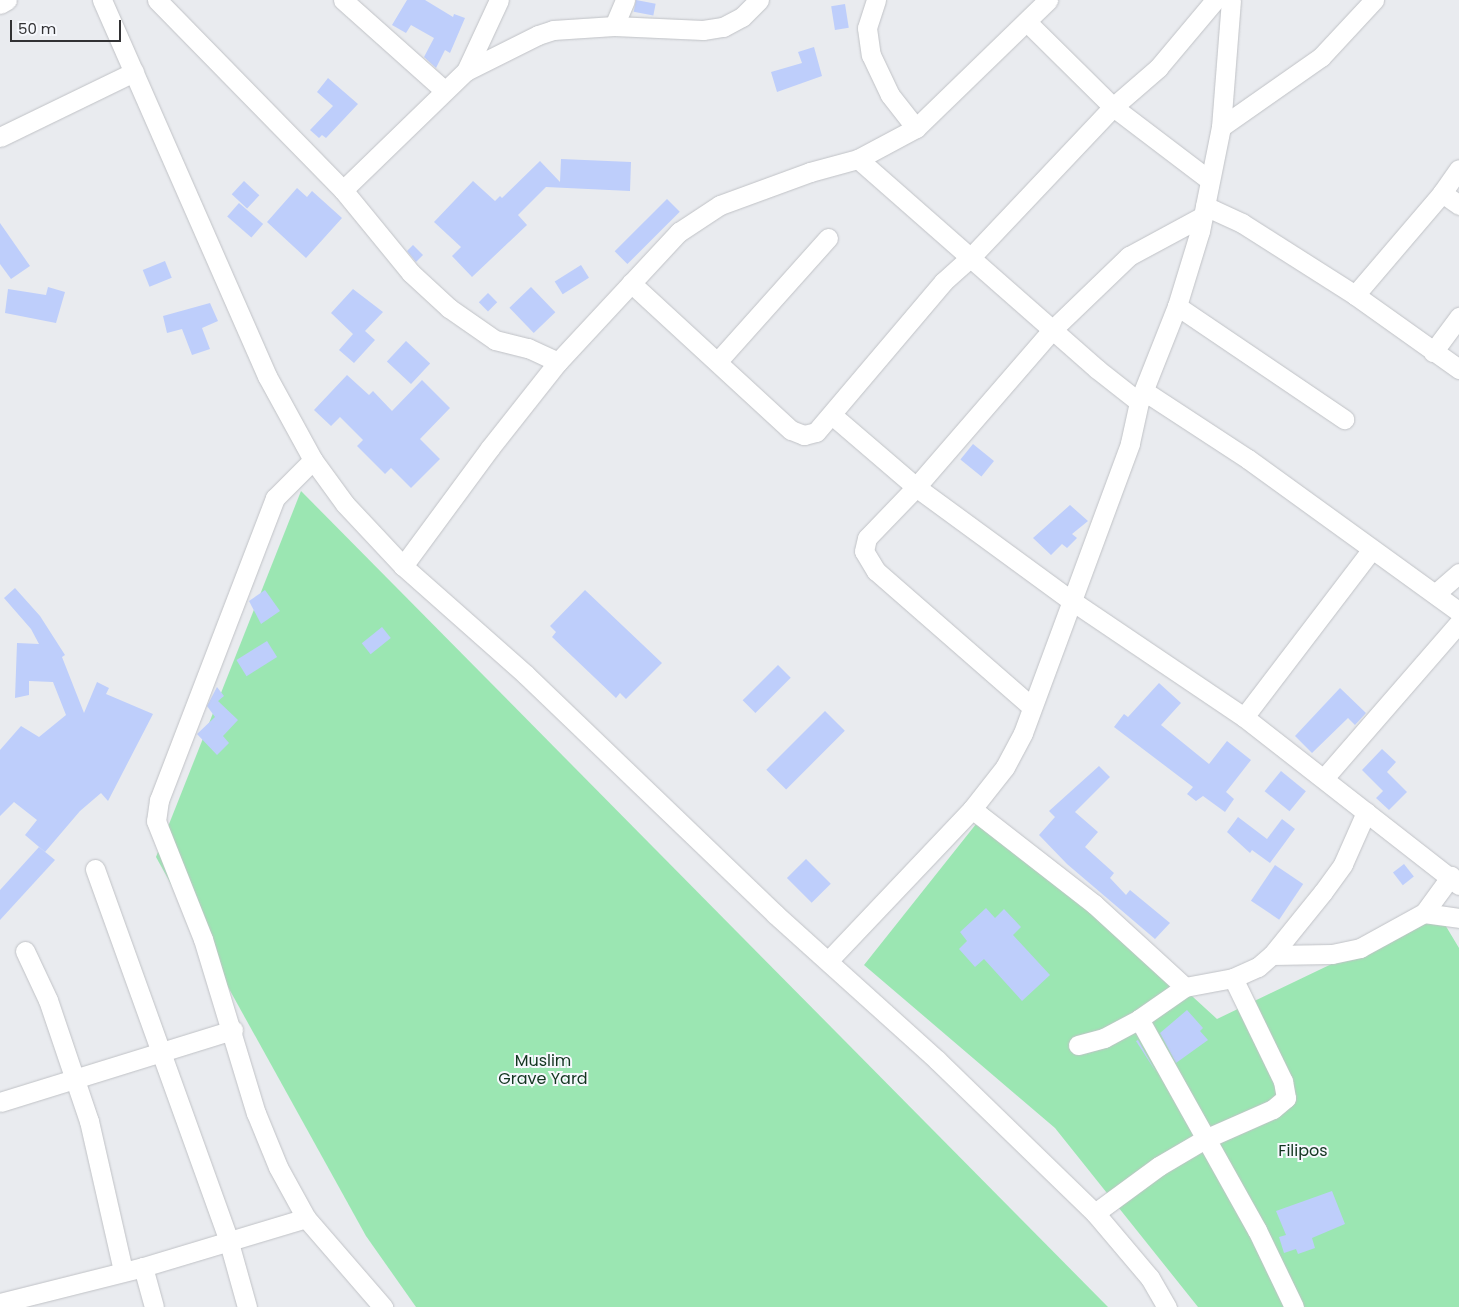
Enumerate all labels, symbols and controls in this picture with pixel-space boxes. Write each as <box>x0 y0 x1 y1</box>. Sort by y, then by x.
scale bar <box>12 10 124 42</box>
text: 50 m <box>18 18 56 39</box>
park label: Muslim Grave Yard <box>498 1051 588 1089</box>
park label: Filipos <box>1278 1141 1328 1161</box>

